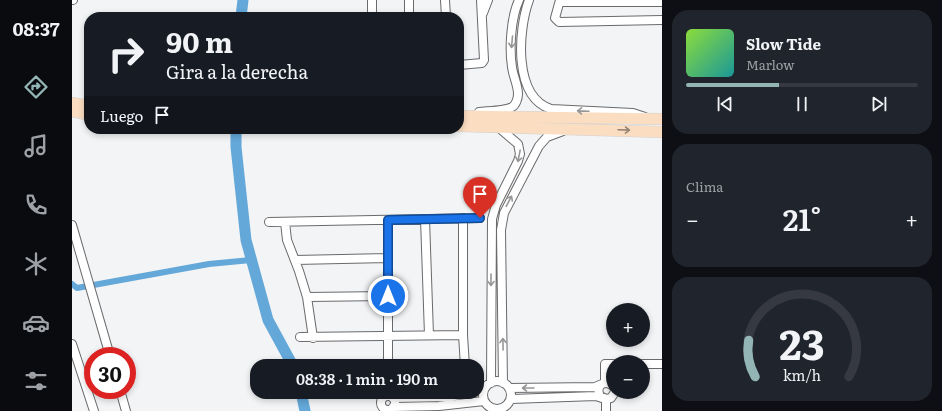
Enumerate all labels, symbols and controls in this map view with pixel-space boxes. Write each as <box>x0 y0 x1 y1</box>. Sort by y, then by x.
text: 08:37 <box>13 15 59 42</box>
text: 90 m <box>166 20 233 62</box>
icon: right <box>100 28 152 80</box>
text: Slow Tide <box>746 32 821 55</box>
one-way arrow <box>508 35 515 48</box>
text: Marlow <box>746 55 794 74</box>
text: Gira a la derecha <box>166 58 308 85</box>
icon: directions <box>22 73 50 101</box>
icon: previous <box>714 93 736 115</box>
icon: pause <box>791 93 813 115</box>
icon: next <box>868 93 890 115</box>
text: Luego <box>100 104 143 127</box>
icon: arrive <box>151 104 173 126</box>
one-way arrow <box>577 107 590 115</box>
one-way arrow <box>617 127 630 134</box>
icon: music <box>22 132 50 160</box>
one-way arrow <box>514 149 522 162</box>
pin <box>463 177 497 218</box>
text: Clima <box>686 177 723 196</box>
icon: arrive <box>469 183 491 205</box>
icon: phone <box>22 191 50 219</box>
one-way arrow <box>506 196 514 208</box>
text: 21° <box>783 196 821 240</box>
text: − <box>686 202 699 235</box>
text: + <box>905 202 918 235</box>
icon: climate <box>22 250 50 278</box>
one-way arrow <box>487 273 495 286</box>
position arrow <box>367 275 409 317</box>
map controls <box>606 303 650 399</box>
button: + <box>606 303 650 347</box>
icon: car <box>22 309 50 337</box>
text: 23 <box>779 311 825 373</box>
one-way arrow <box>499 338 507 351</box>
speed limit sign: 30 <box>84 347 136 399</box>
button: − <box>606 355 650 399</box>
text: km/h <box>783 364 822 385</box>
icon: filters <box>22 367 50 395</box>
text: 08:38 · 1 min · 190 m <box>296 367 438 390</box>
one-way arrow <box>522 384 535 392</box>

